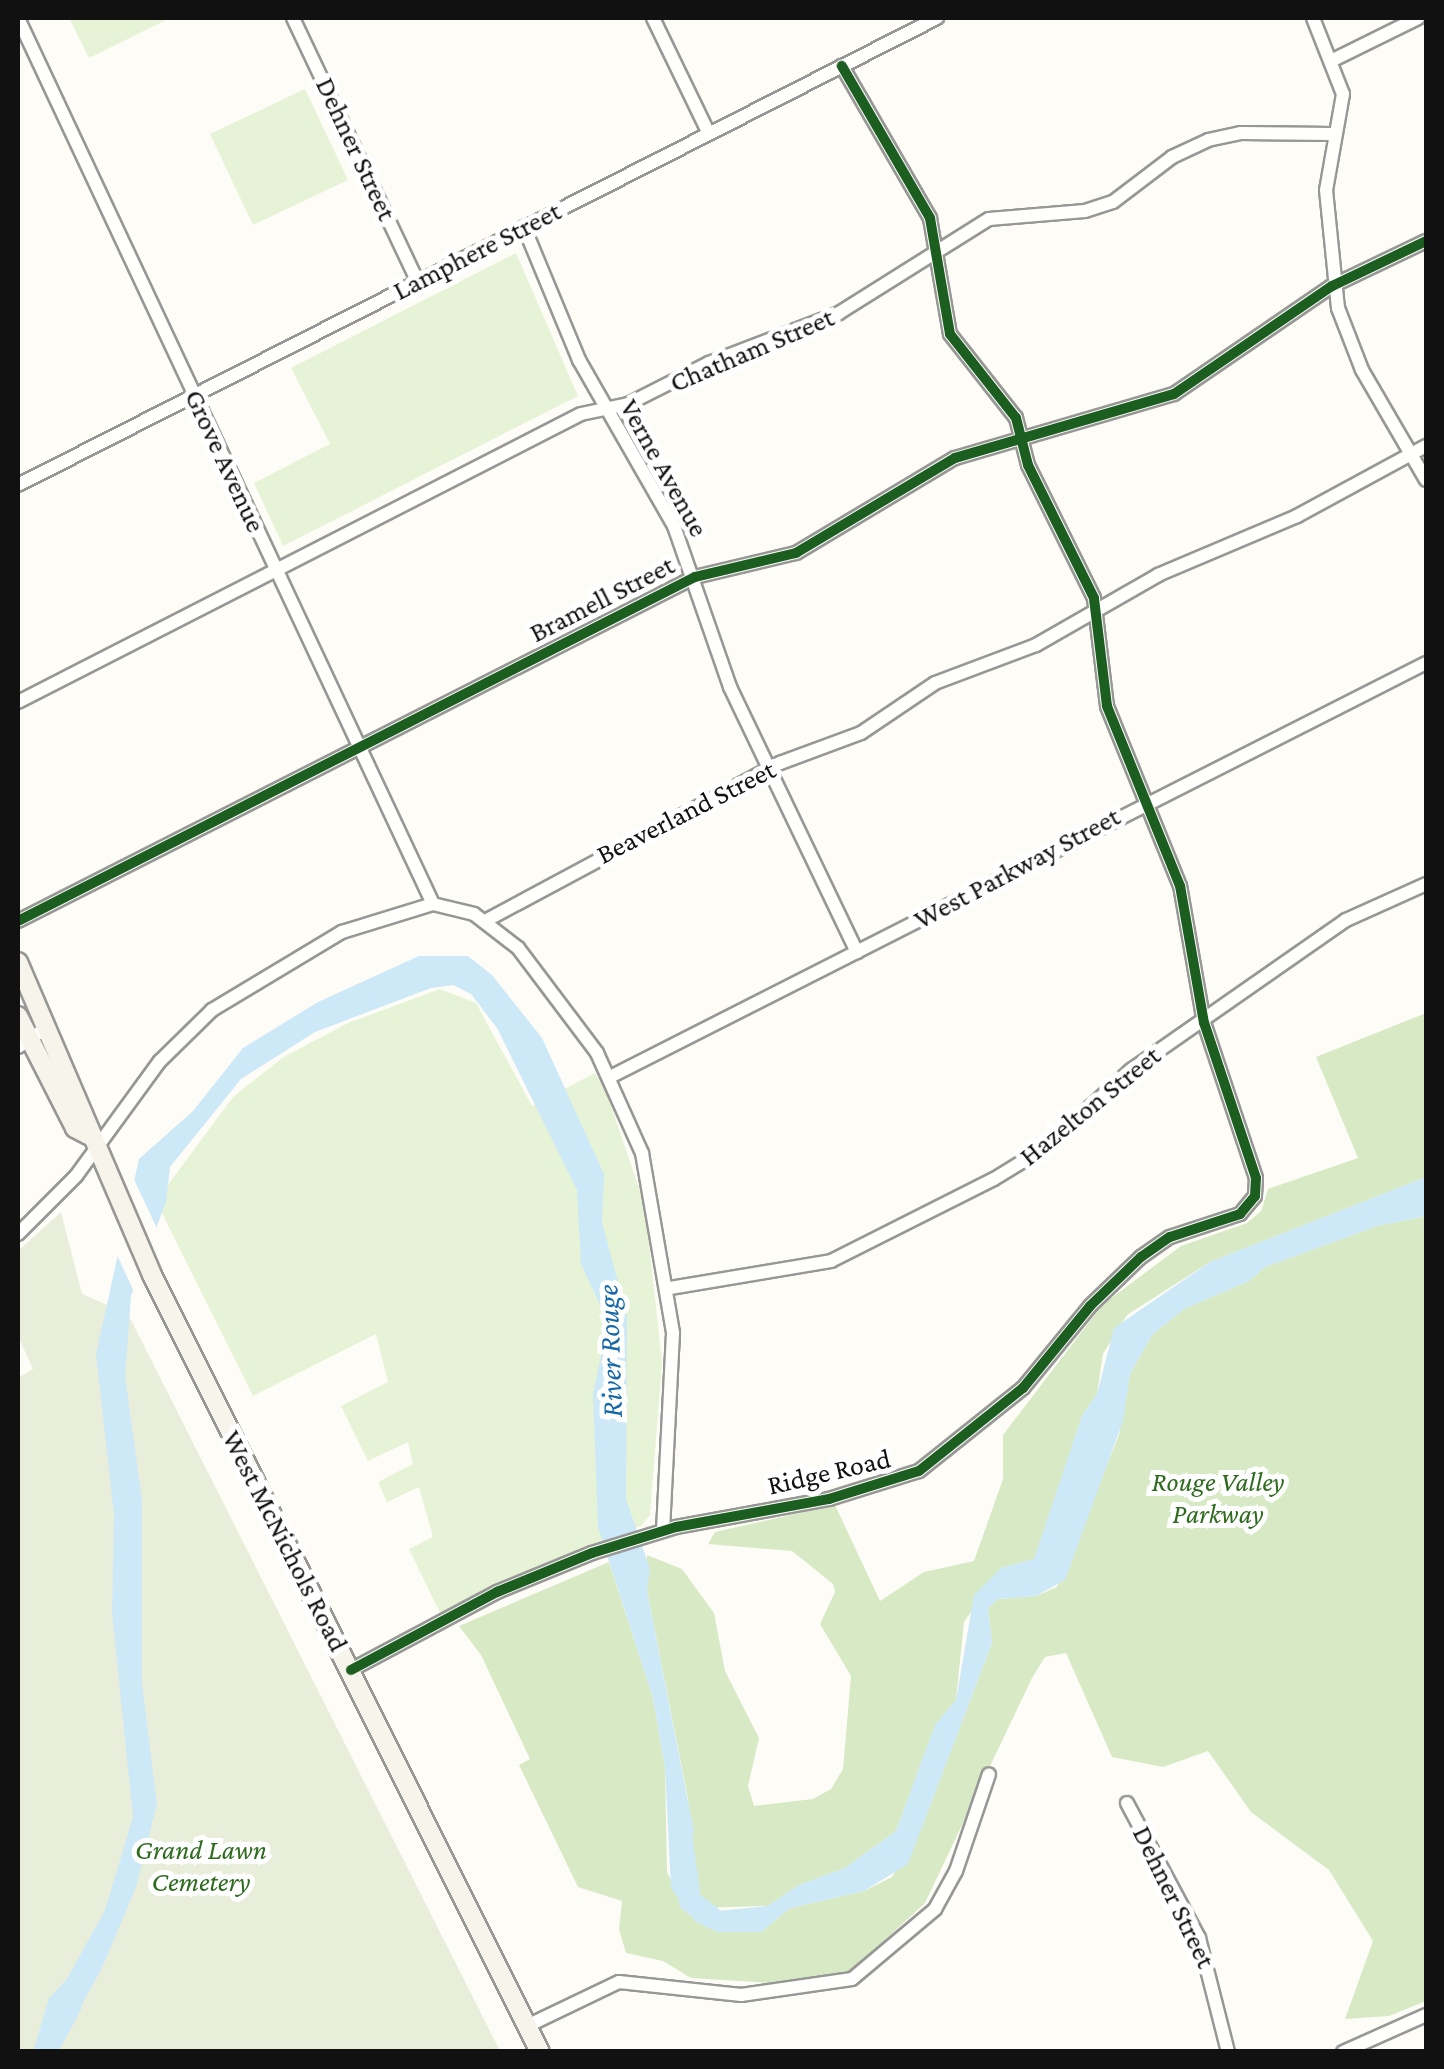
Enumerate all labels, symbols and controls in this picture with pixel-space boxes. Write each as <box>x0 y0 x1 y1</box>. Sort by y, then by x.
street label: Dehner Street <box>308 72 404 226</box>
street label: Lamphere Street <box>387 194 567 308</box>
street label: Chatham Street <box>665 300 839 400</box>
street label: Grove Avenue <box>177 384 273 538</box>
street label: Verne Avenue <box>612 393 716 543</box>
street label: Bramell Street <box>524 548 680 650</box>
street label: Beaverland Street <box>591 753 781 871</box>
street label: West Parkway Street <box>908 800 1126 936</box>
street label: Hazelton Street <box>1013 1039 1167 1173</box>
water label: River Rouge <box>590 1284 630 1418</box>
street label: West McNichols Road <box>215 1425 355 1657</box>
street label: Ridge Road <box>764 1442 894 1502</box>
park label: Rouge Valley Parkway <box>1151 1465 1285 1531</box>
street label: Dehner Street <box>1125 1820 1223 1974</box>
park label: Grand Lawn Cemetery <box>135 1833 267 1899</box>

